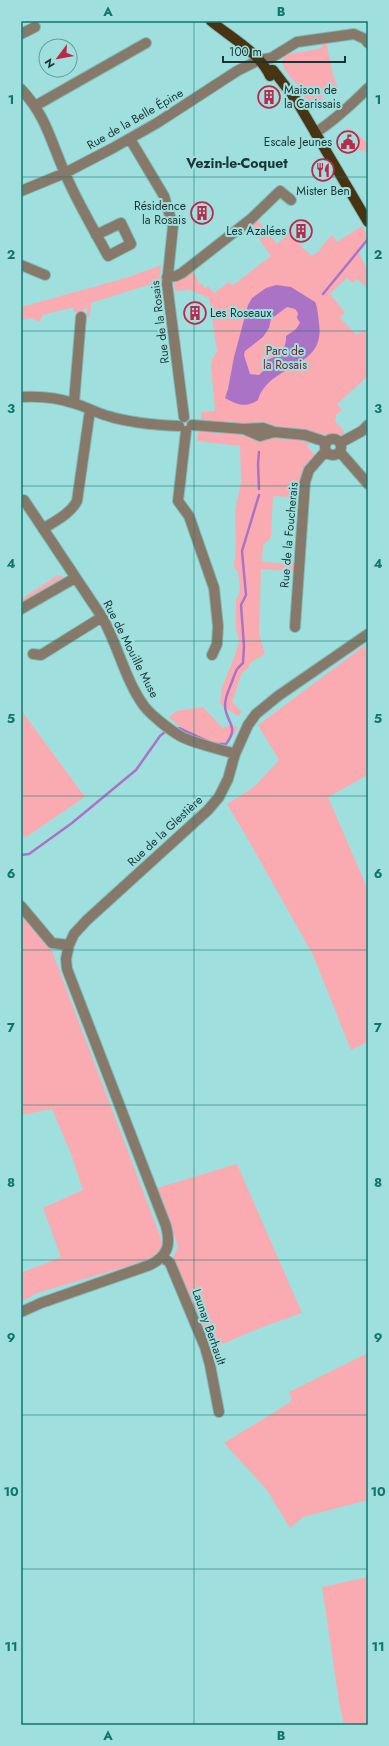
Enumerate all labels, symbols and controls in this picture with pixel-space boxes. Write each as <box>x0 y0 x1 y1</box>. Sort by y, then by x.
text: A <box>102 2 113 21</box>
text: B <box>277 2 286 21</box>
north arrow <box>38 38 78 78</box>
scale bar <box>223 38 345 64</box>
text: 100 m <box>229 43 262 61</box>
text: N <box>40 55 59 71</box>
place label: Maison de la Carissais <box>284 81 341 113</box>
street label: Rue de la Belle Épine <box>83 84 187 154</box>
building icon: Maison de la Carissais <box>256 84 282 110</box>
text: 1 <box>8 90 14 109</box>
text: 1 <box>375 90 381 109</box>
public building icon: Escale Jeunes <box>335 129 361 155</box>
place label: Escale Jeunes <box>264 133 332 151</box>
district label: Vezin-le-Coquet <box>185 153 288 173</box>
restaurant icon: Mister Ben <box>310 157 336 183</box>
place label: Mister Ben <box>296 182 350 200</box>
place label: Résidence la Rosais <box>134 197 186 229</box>
building icon: Résidence la Rosais <box>189 200 215 226</box>
building icon: Les Azalées <box>288 218 314 244</box>
place label: Les Azalées <box>226 222 286 240</box>
text: 2 <box>7 245 15 264</box>
text: 2 <box>374 245 382 264</box>
street label: Rue de la Rosais <box>146 279 174 364</box>
building icon: Les Roseaux <box>182 300 208 326</box>
place label: Les Roseaux <box>210 304 272 322</box>
park label: Parc de la Rosais <box>263 342 307 374</box>
text: 3 <box>7 399 15 418</box>
text: 3 <box>374 399 382 418</box>
street label: Rue de la Foucherais <box>275 481 303 589</box>
text: 4 <box>6 554 16 573</box>
text: 4 <box>373 554 383 573</box>
street label: Rue de Mouille Muse <box>99 597 163 701</box>
text: 5 <box>7 709 15 728</box>
text: 5 <box>374 709 382 728</box>
street label: Rue de la Glestière <box>123 791 207 871</box>
text: 6 <box>7 864 16 883</box>
text: 6 <box>374 864 383 883</box>
text: 7 <box>7 1018 15 1037</box>
text: 7 <box>374 1018 382 1037</box>
text: 8 <box>7 1173 15 1192</box>
text: 8 <box>374 1173 382 1192</box>
street label: Launay Berhault <box>188 1287 230 1368</box>
text: 9 <box>7 1328 16 1347</box>
text: 9 <box>374 1328 383 1347</box>
text: 10 <box>3 1482 19 1501</box>
text: 10 <box>370 1482 386 1501</box>
text: 11 <box>4 1637 18 1656</box>
text: 11 <box>371 1637 385 1656</box>
text: A <box>102 1726 113 1745</box>
text: B <box>277 1726 286 1745</box>

